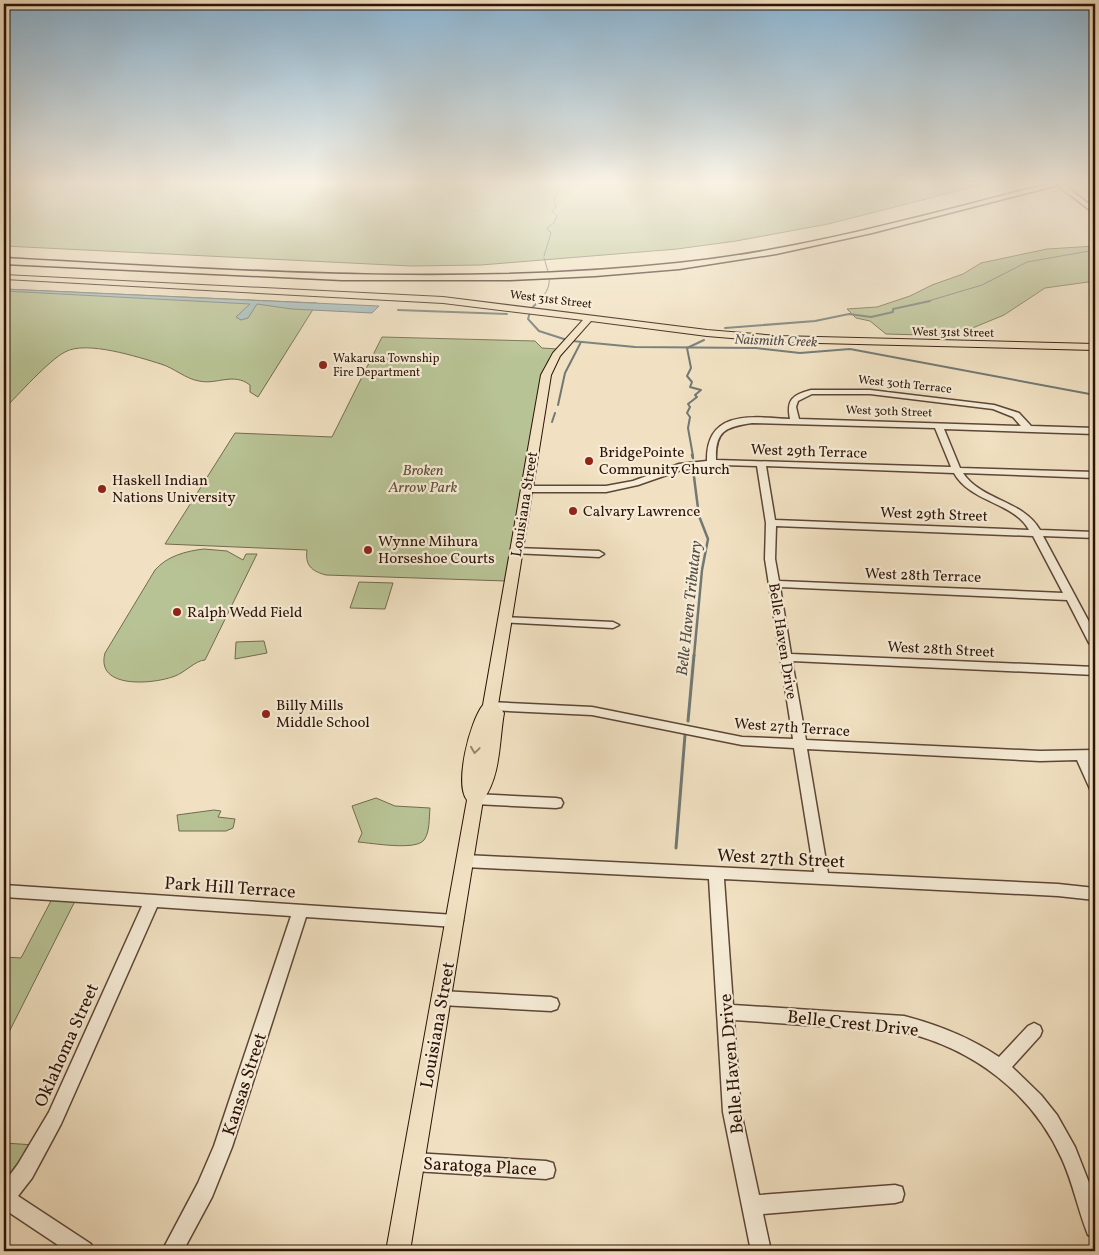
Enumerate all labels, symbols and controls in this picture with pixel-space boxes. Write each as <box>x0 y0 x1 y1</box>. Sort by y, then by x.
street label: West 31st Street <box>509 287 593 313</box>
street label: West 31st Street <box>912 324 994 342</box>
water label: Naismith Creek <box>734 331 818 352</box>
place label: Wakarusa Township Fire Department <box>333 351 439 381</box>
marker: Wakarusa Township Fire Department <box>317 359 329 371</box>
street label: West 30th Terrace <box>857 372 953 398</box>
street label: West 30th Street <box>845 402 933 422</box>
street label: West 29th Terrace <box>750 440 868 465</box>
place label: BridgePointe Community Church <box>599 443 730 481</box>
street label: Louisiana Street <box>507 450 544 558</box>
marker: BridgePointe Community Church <box>583 455 595 467</box>
park label: Broken Arrow Park <box>388 461 458 499</box>
place label: Haskell Indian Nations University <box>112 471 236 509</box>
marker: Haskell Indian Nations University <box>96 483 108 495</box>
place label: Calvary Lawrence <box>583 502 700 523</box>
street label: West 29th Street <box>880 503 988 528</box>
marker: Calvary Lawrence <box>567 505 579 517</box>
place label: Wynne Mihura Horseshoe Courts <box>378 532 495 570</box>
water label: Belle Haven Tributary <box>672 540 708 677</box>
marker: Wynne Mihura Horseshoe Courts <box>362 544 374 556</box>
street label: West 28th Terrace <box>864 564 982 589</box>
street label: Belle Haven Drive <box>762 582 801 701</box>
place label: Ralph Wedd Field <box>187 603 303 624</box>
marker: Ralph Wedd Field <box>171 606 183 618</box>
street label: West 28th Street <box>887 637 995 664</box>
place label: Billy Mills Middle School <box>276 696 370 734</box>
marker: Billy Mills Middle School <box>260 708 272 720</box>
street label: West 27th Terrace <box>733 714 851 743</box>
one-way arrow <box>470 746 480 755</box>
street label: West 27th Street <box>716 844 846 875</box>
street label: Park Hill Terrace <box>163 871 296 906</box>
street label: Louisiana Street <box>415 960 462 1090</box>
street label: Oklahoma Street <box>29 980 106 1112</box>
street label: Belle Haven Drive <box>714 993 751 1135</box>
street label: Belle Crest Drive <box>786 1005 920 1044</box>
street label: Kansas Street <box>217 1030 274 1139</box>
street label: Saratoga Place <box>422 1152 537 1183</box>

